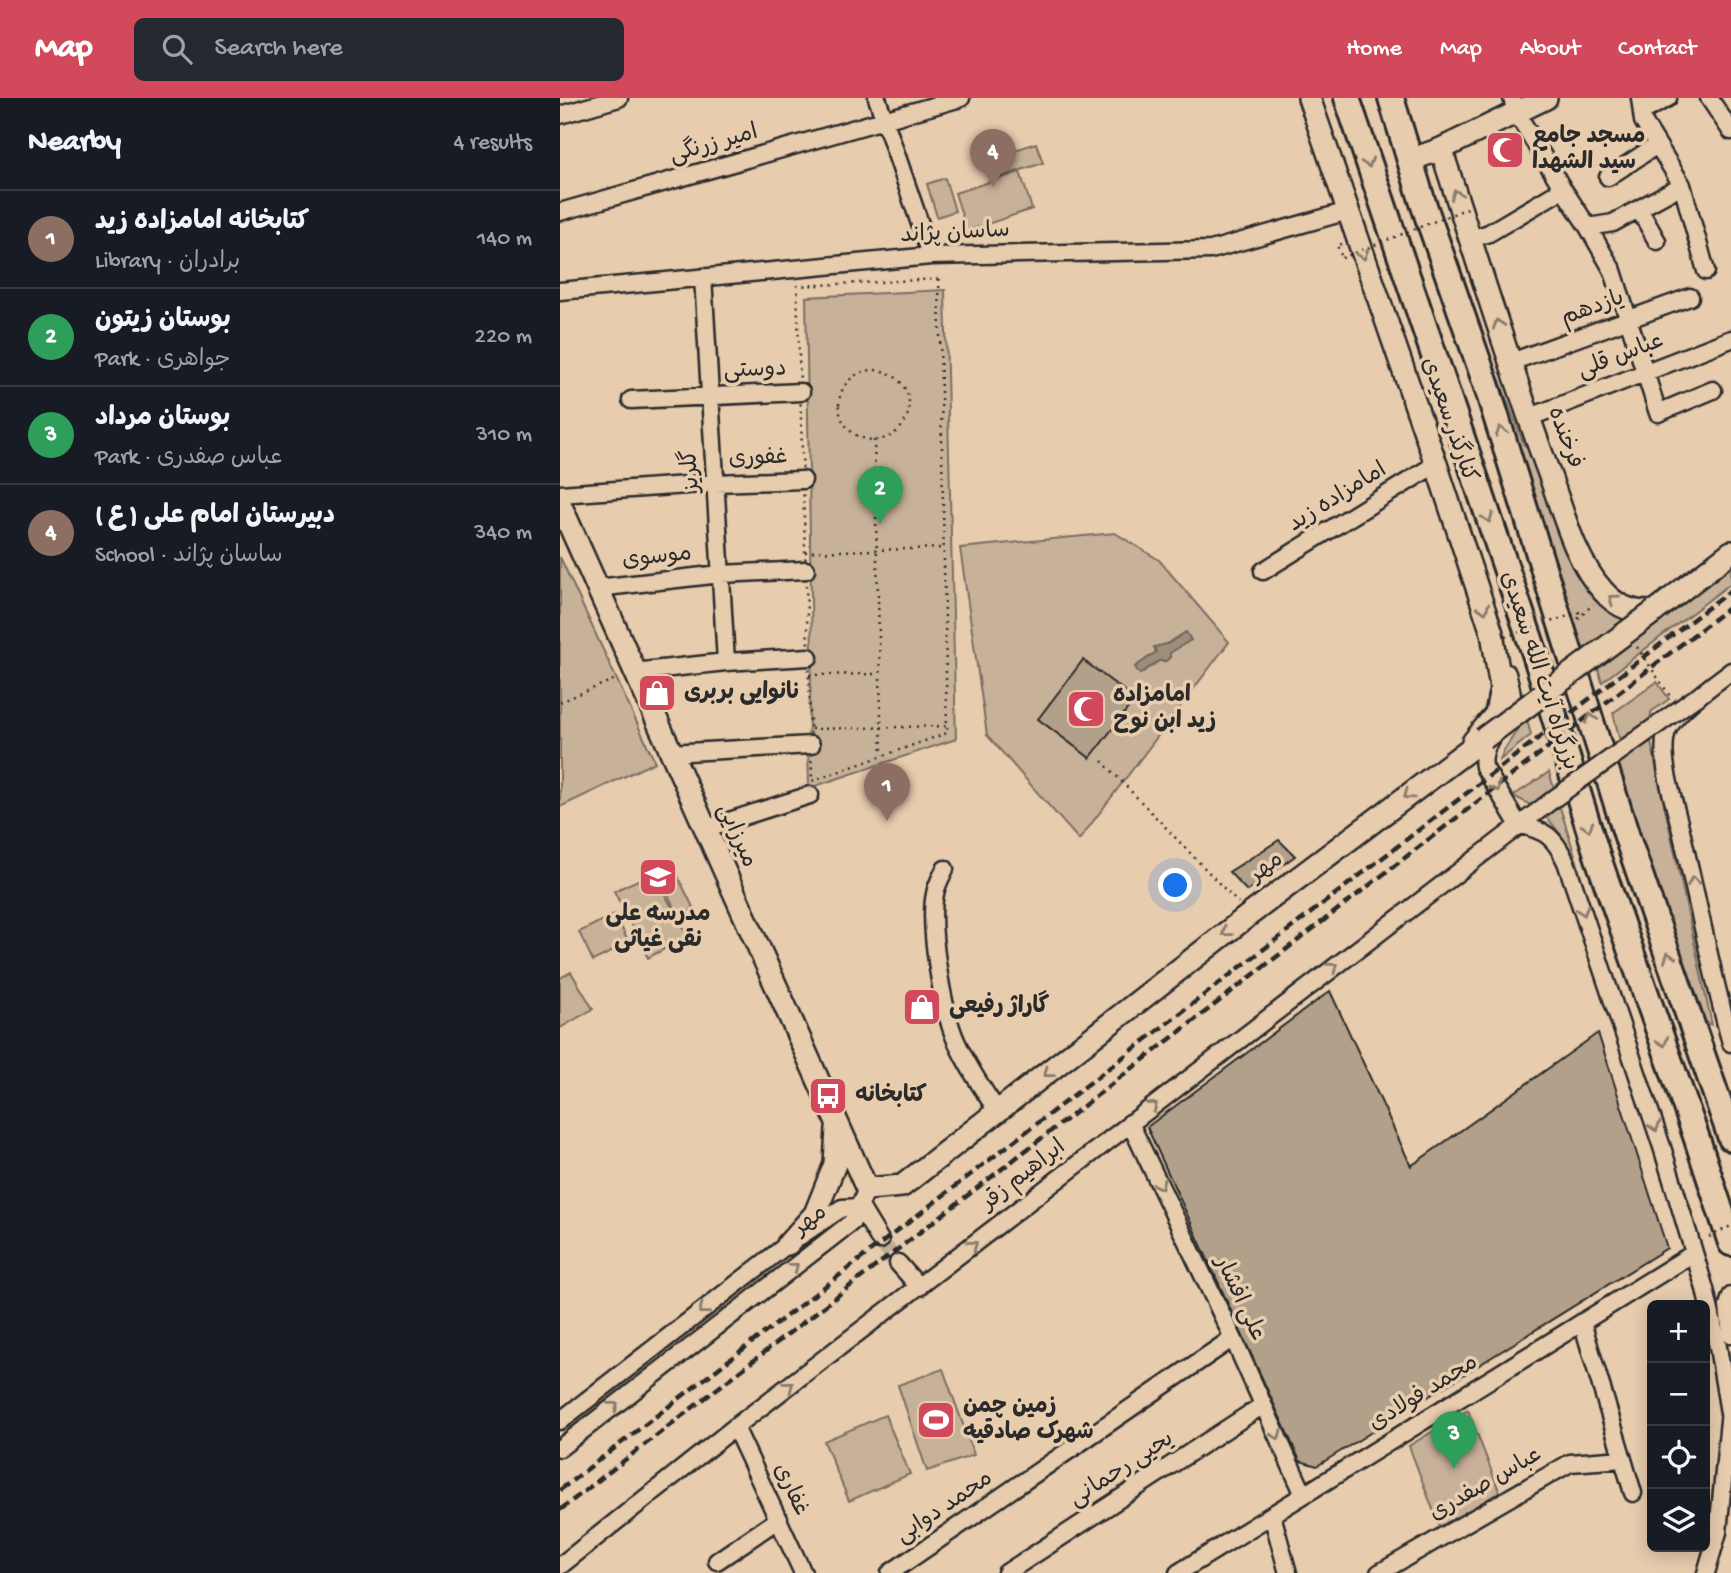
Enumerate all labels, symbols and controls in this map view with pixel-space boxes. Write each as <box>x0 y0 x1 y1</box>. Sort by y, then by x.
search box <box>134 18 624 81</box>
text: Map <box>35 30 92 68</box>
icon: search <box>158 30 196 68</box>
text: Search here <box>214 34 343 65</box>
text: Home <box>1346 35 1402 64</box>
text: Map <box>1440 35 1482 64</box>
text: About <box>1520 35 1580 64</box>
text: Contact <box>1618 35 1696 64</box>
street label: امیر زرنگی <box>666 117 761 170</box>
place label: مسجد جامع سید الشهدا <box>1532 124 1646 177</box>
text: Nearby <box>28 126 121 161</box>
pin: 4 <box>970 129 1016 187</box>
mosque icon: مسجد جامع سید الشهدا <box>1484 129 1526 171</box>
text: 4 results <box>453 130 532 157</box>
one-way arrow <box>1359 157 1374 169</box>
one-way arrow <box>1450 189 1464 201</box>
text: کتابخانه امامزاده زید <box>95 208 309 239</box>
street label: ساسان پژاند <box>900 218 1010 250</box>
text: 1 <box>46 226 56 253</box>
text: 140 m <box>477 226 532 253</box>
text: Library · برادران <box>95 249 240 276</box>
one-way arrow <box>1355 249 1369 261</box>
street label: یازدهم <box>1558 285 1629 334</box>
text: بوستان زیتون <box>95 306 231 337</box>
one-way arrow <box>1492 318 1507 330</box>
text: 2 <box>45 324 57 351</box>
text: 220 m <box>475 324 532 351</box>
street label: عباس قلی <box>1574 328 1668 386</box>
text: Park · جواهری <box>95 347 230 374</box>
street label: کنارگذر سعیدی <box>1414 353 1485 486</box>
street label: دوستی <box>723 356 787 386</box>
street label: فرخنده <box>1540 403 1588 473</box>
text: بوستان مرداد <box>95 404 230 435</box>
text: 3 <box>45 422 57 449</box>
text: 310 m <box>476 422 532 449</box>
one-way arrow <box>1494 425 1509 437</box>
street label: غفوری <box>728 444 788 474</box>
text: Park · عباس صفدری <box>95 445 282 472</box>
street label: گلریز <box>674 448 707 496</box>
street label: امامزاده زید <box>1284 457 1392 539</box>
pin: 2 <box>857 466 903 524</box>
text: دبیرستان امام علی ( ع ) <box>95 502 335 533</box>
one-way arrow <box>1480 511 1494 523</box>
text: 4 <box>46 520 56 547</box>
text: 340 m <box>474 520 532 547</box>
street label: موسوی <box>621 541 693 575</box>
text: School · ساسان پژاند <box>95 543 283 570</box>
street label: بزرگراه آیت الله سعیدی <box>1493 567 1586 774</box>
one-way arrow <box>1608 594 1621 607</box>
one-way arrow <box>1476 603 1490 615</box>
shop icon: نانوایی بربری <box>636 672 678 714</box>
place label: نانوایی بربری <box>684 680 801 707</box>
place label: امامزاده زید ابن نوح <box>1113 683 1216 736</box>
mosque icon: امامزاده زید ابن نوح <box>1065 688 1107 730</box>
one-way arrow <box>1585 712 1600 724</box>
pin: 1 <box>864 763 910 821</box>
one-way arrow <box>1487 780 1500 793</box>
one-way arrow <box>1403 787 1416 800</box>
street label: میرزایی <box>710 800 762 872</box>
one-way arrow <box>1580 821 1594 833</box>
street label: مهر <box>1243 847 1289 891</box>
school or university icon: مدرسه علی نقی غیاثی <box>637 856 679 898</box>
your location <box>1158 868 1192 902</box>
one-way arrow <box>1686 875 1701 887</box>
place label: مدرسه علی نقی غیاثی <box>605 902 711 955</box>
one-way arrow <box>1575 905 1589 917</box>
one-way arrow <box>1222 924 1234 937</box>
one-way arrow <box>1663 952 1677 964</box>
one-way arrow <box>1325 963 1338 976</box>
shop icon: گاراژ رفیعی <box>901 986 943 1028</box>
place label: گاراژ رفیعی <box>949 990 1050 1021</box>
one-way arrow <box>1655 1036 1669 1048</box>
one-way arrow <box>1043 1065 1055 1078</box>
bus stop icon: کتابخانه <box>807 1075 849 1117</box>
place label: کتابخانه <box>855 1083 927 1110</box>
one-way arrow <box>1145 1102 1157 1114</box>
one-way arrow <box>1647 1120 1661 1133</box>
street label: ابراهیم زقر <box>975 1135 1072 1219</box>
one-way arrow <box>1151 1178 1165 1190</box>
street label: مهر <box>787 1200 833 1244</box>
one-way arrow <box>965 1240 977 1253</box>
street label: علی افشار <box>1207 1251 1270 1346</box>
one-way arrow <box>786 1263 799 1276</box>
map controls <box>1647 1300 1710 1552</box>
button: + <box>1647 1300 1710 1363</box>
one-way arrow <box>698 1302 711 1315</box>
street label: محمد فولادی <box>1364 1350 1484 1438</box>
button: − <box>1647 1363 1710 1426</box>
one-way arrow <box>782 1381 794 1394</box>
place label: زمین چمن شهرک صادقیه <box>963 1394 1094 1447</box>
sports icon: زمین چمن شهرک صادقیه <box>915 1399 957 1441</box>
one-way arrow <box>606 1402 619 1415</box>
pin: 3 <box>1431 1411 1477 1469</box>
street label: یحیی رحمانی <box>1065 1426 1179 1514</box>
button: locate <box>1647 1426 1710 1489</box>
one-way arrow <box>1269 1428 1283 1441</box>
street label: عباس صفدری <box>1425 1442 1547 1528</box>
street label: غفاری <box>766 1459 814 1521</box>
street label: محمد دوابی <box>891 1466 999 1550</box>
button: layers <box>1647 1489 1710 1552</box>

